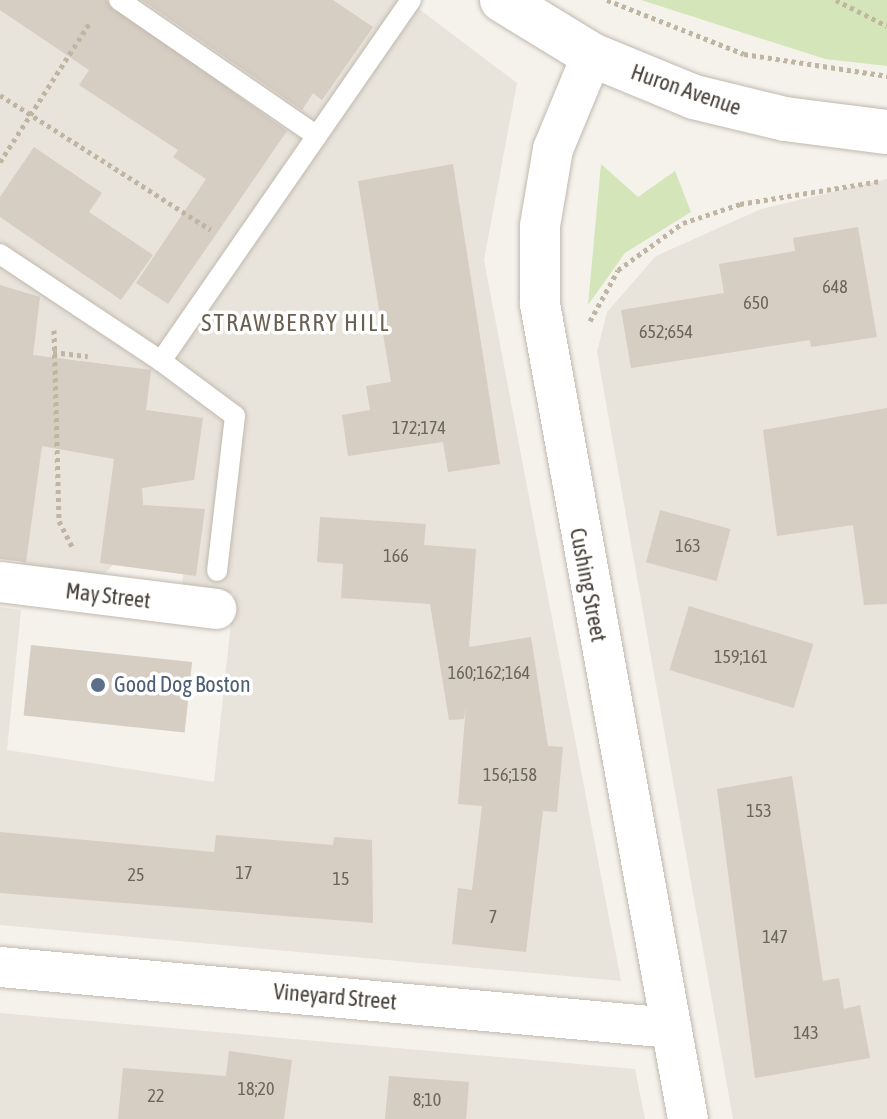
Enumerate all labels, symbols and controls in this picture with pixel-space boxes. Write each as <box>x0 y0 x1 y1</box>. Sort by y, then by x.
street label: Huron Avenue <box>627 59 745 121</box>
house number: 648 <box>822 276 848 298</box>
house number: 650 <box>743 292 769 314</box>
district label: STRAWBERRY HILL <box>201 309 391 337</box>
house number: 652;654 <box>639 321 693 343</box>
house number: 172;174 <box>392 417 446 439</box>
street label: Cushing Street <box>564 526 612 644</box>
house number: 163 <box>675 535 701 557</box>
house number: 166 <box>383 545 409 567</box>
street label: May Street <box>64 578 152 614</box>
house number: 159;161 <box>714 646 768 668</box>
house number: 160;162;164 <box>448 662 530 684</box>
place label: Good Dog Boston <box>114 672 251 698</box>
marker: Good Dog Boston <box>89 676 107 694</box>
house number: 156;158 <box>483 764 537 786</box>
house number: 153 <box>746 800 772 822</box>
house number: 17 <box>236 862 252 884</box>
house number: 25 <box>128 864 144 886</box>
house number: 15 <box>333 868 349 890</box>
house number: 7 <box>489 906 497 928</box>
house number: 147 <box>762 926 788 948</box>
street label: Vineyard Street <box>272 978 398 1016</box>
house number: 143 <box>793 1022 819 1044</box>
house number: 18;20 <box>237 1078 275 1100</box>
house number: 22 <box>148 1085 164 1107</box>
house number: 8;10 <box>413 1089 441 1111</box>

